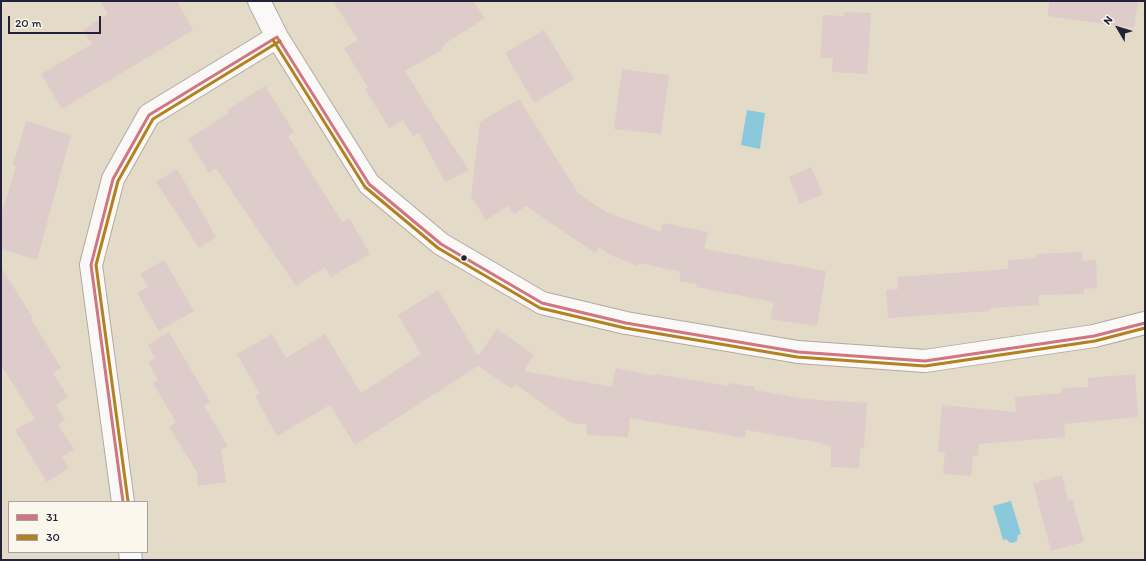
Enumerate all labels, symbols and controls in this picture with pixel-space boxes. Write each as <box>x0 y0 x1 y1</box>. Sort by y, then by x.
scale bar <box>10 8 103 34</box>
north arrow <box>1098 8 1138 48</box>
text: N <box>1101 13 1116 27</box>
text: 20 m <box>15 16 42 30</box>
unlabelled marker <box>459 253 469 263</box>
legend <box>8 501 148 553</box>
text: 31 <box>46 510 58 524</box>
text: 30 <box>46 530 60 544</box>

